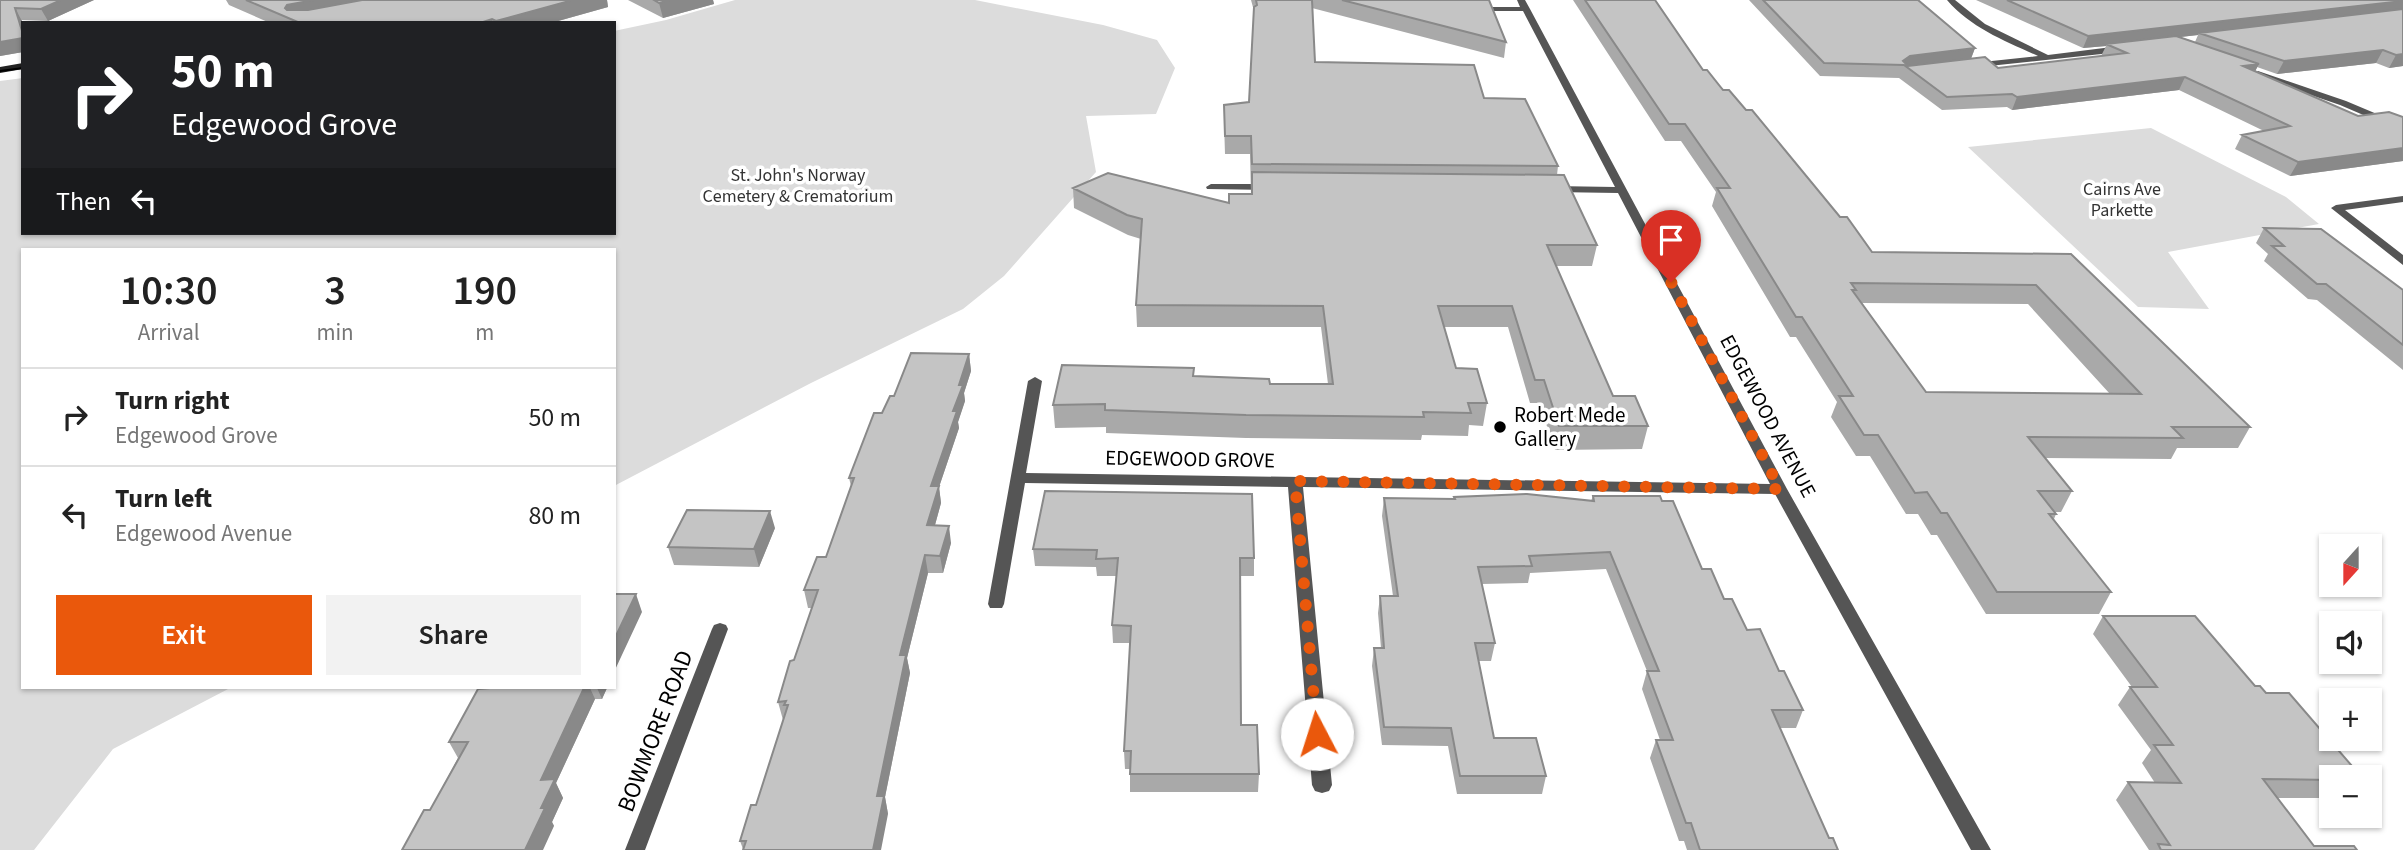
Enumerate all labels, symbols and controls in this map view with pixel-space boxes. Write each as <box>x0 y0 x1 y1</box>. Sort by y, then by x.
text: 50 m <box>171 37 275 107</box>
icon: right <box>56 49 147 140</box>
text: Edgewood Grove <box>171 102 397 148</box>
park label: St. John's Norway Cemetery & Crematorium <box>703 163 893 209</box>
park label: Cairns Ave Parkette <box>2083 177 2161 223</box>
icon: left <box>125 182 163 220</box>
text: Then <box>56 183 111 220</box>
pin <box>1641 210 1701 282</box>
icon: arrive <box>1652 221 1690 259</box>
text: 10:30 <box>120 261 218 321</box>
text: 3 <box>324 261 346 321</box>
text: 190 <box>453 261 517 321</box>
text: Arrival <box>138 316 200 349</box>
text: min <box>316 316 354 349</box>
text: m <box>475 316 494 349</box>
street label: EDGEWOOD AVENUE <box>1712 329 1824 503</box>
text: Turn right <box>115 382 230 419</box>
icon: right <box>56 398 94 436</box>
text: 50 m <box>528 399 581 436</box>
place label: Robert Mede Gallery <box>1514 400 1626 454</box>
text: Edgewood Grove <box>115 419 278 452</box>
marker: Robert Mede Gallery <box>1492 419 1508 435</box>
street label: EDGEWOOD GROVE <box>1105 443 1275 475</box>
text: Turn left <box>115 480 212 517</box>
icon: left <box>56 496 94 534</box>
text: 80 m <box>528 497 581 534</box>
text: Edgewood Avenue <box>115 517 292 550</box>
north arrow <box>2319 534 2382 597</box>
map controls <box>2319 534 2382 828</box>
button: Exit <box>56 595 312 675</box>
button: Share <box>326 595 581 675</box>
button: sound <box>2319 611 2382 674</box>
street label: BOWMORE ROAD <box>609 645 702 817</box>
button: + <box>2319 688 2382 751</box>
position arrow <box>1280 697 1354 771</box>
button: − <box>2319 765 2382 828</box>

